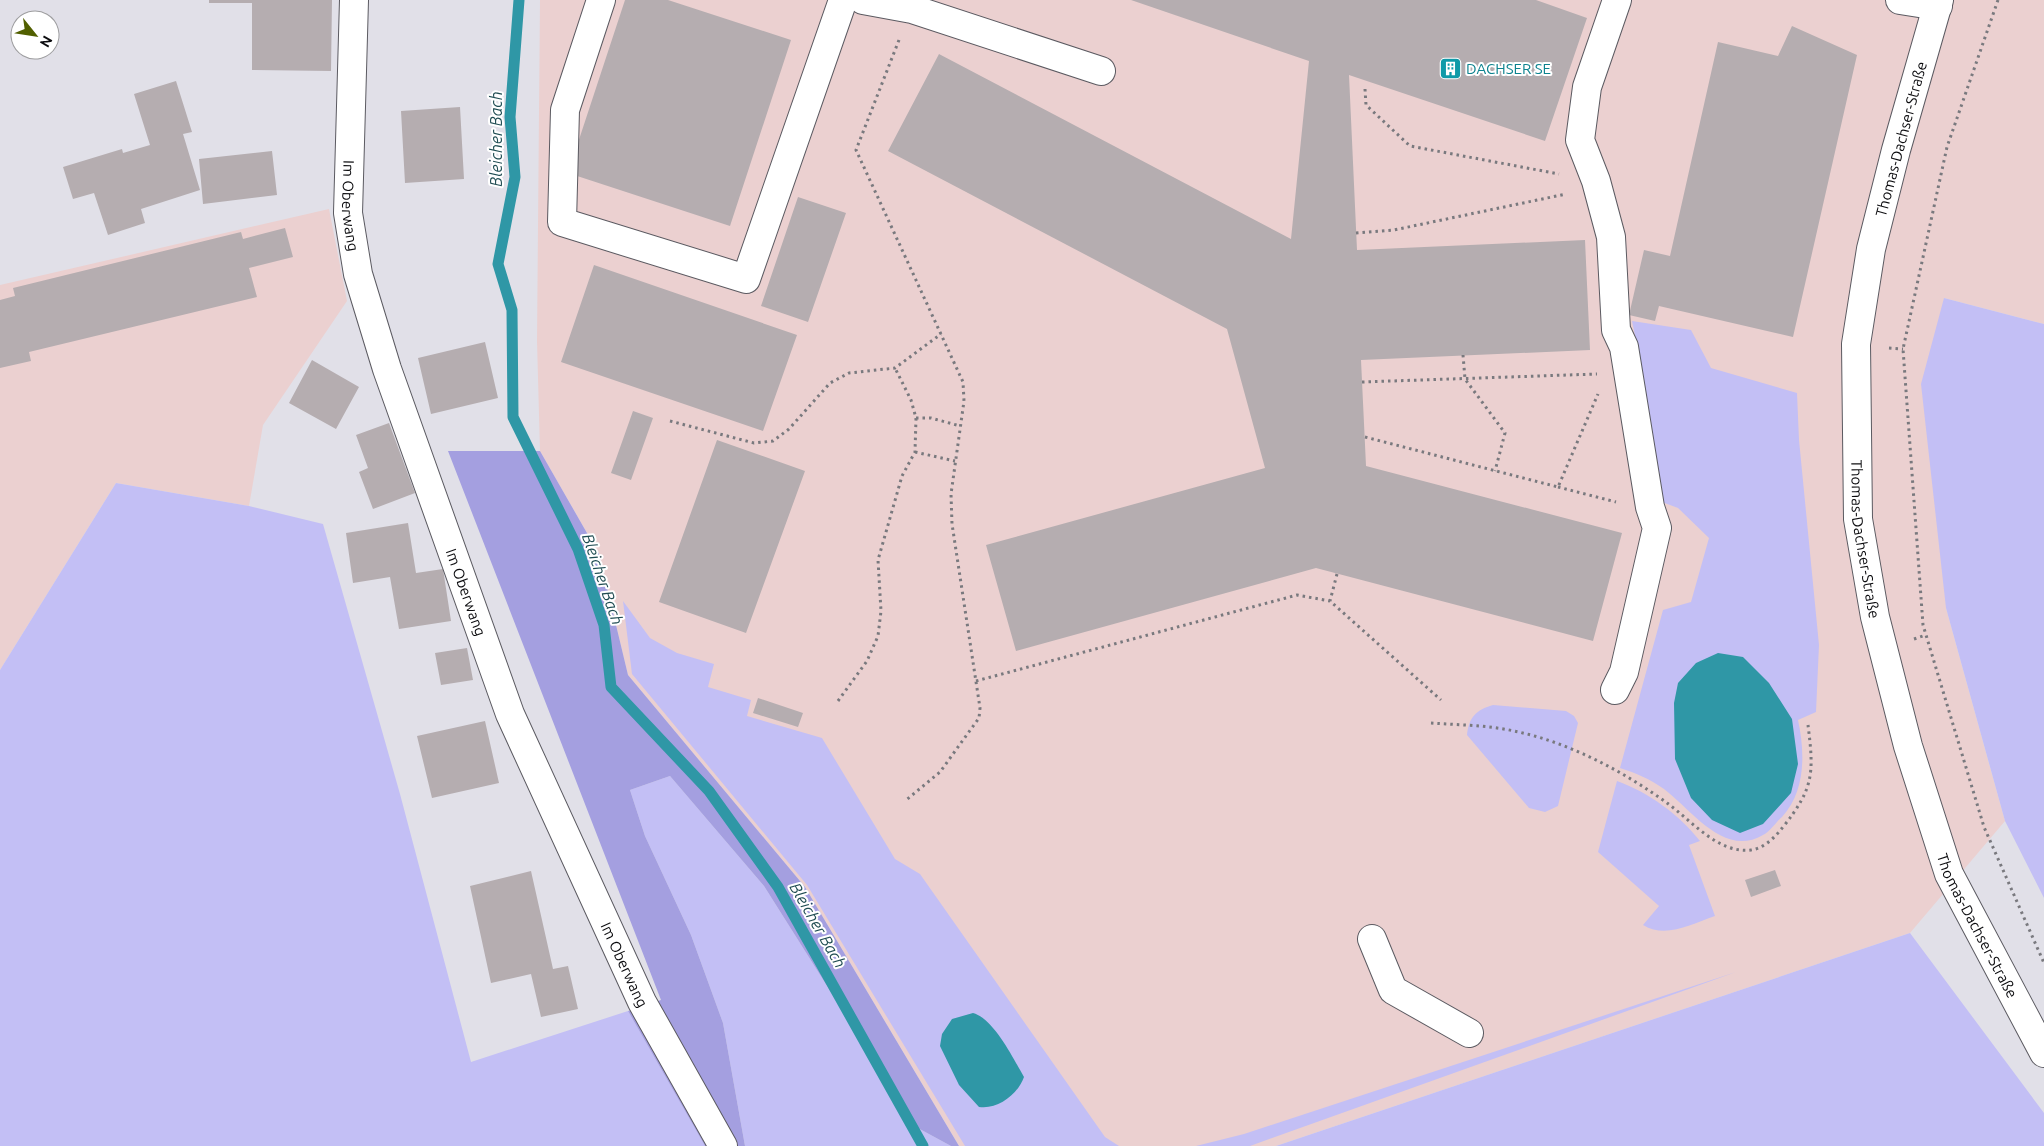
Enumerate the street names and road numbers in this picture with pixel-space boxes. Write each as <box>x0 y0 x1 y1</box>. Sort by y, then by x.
street label: Thomas-Dachser-Straße <box>1872 60 1930 218</box>
street label: Im Oberwang <box>339 160 363 253</box>
street label: Thomas-Dachser-Straße <box>1849 459 1884 620</box>
street label: Im Oberwang <box>443 546 490 638</box>
street label: Thomas-Dachser-Straße <box>1934 851 2022 1001</box>
street label: Im Oberwang <box>598 919 652 1010</box>

